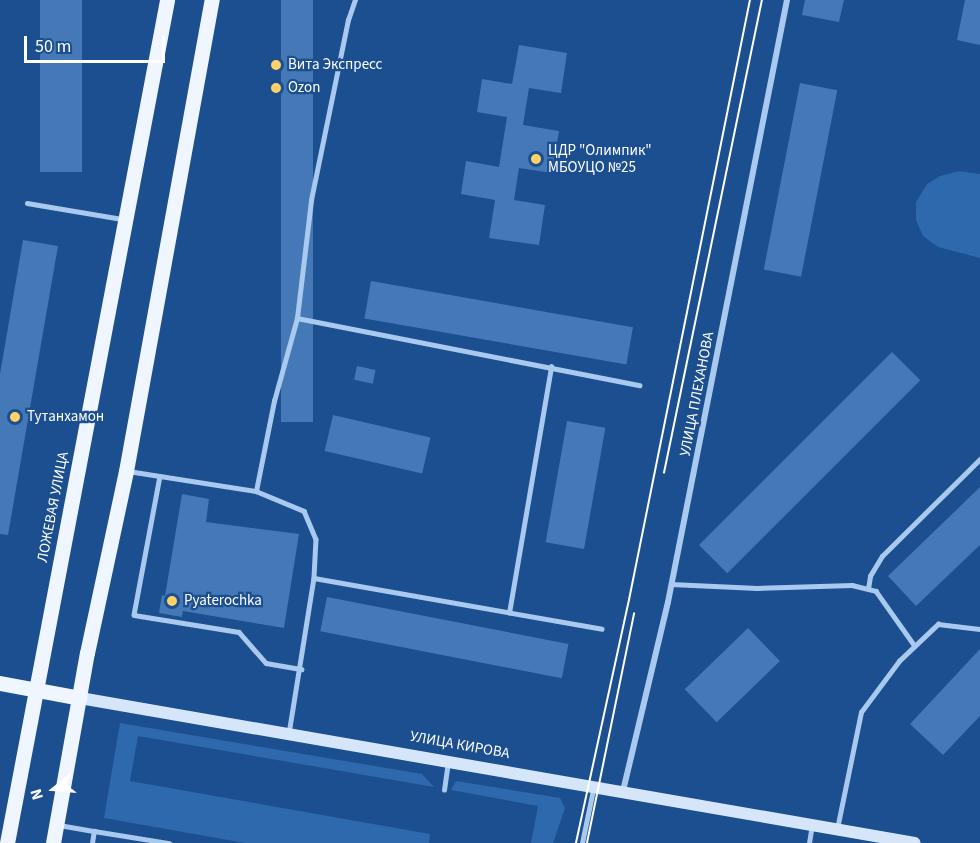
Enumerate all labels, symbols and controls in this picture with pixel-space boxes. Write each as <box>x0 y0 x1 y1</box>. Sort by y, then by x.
scale bar <box>27 24 168 62</box>
text: 50 m <box>35 34 71 59</box>
place label: Вита Экспресс <box>288 56 382 74</box>
marker: Вита Экспресс <box>269 58 283 72</box>
place label: Ozon <box>288 79 320 97</box>
marker: Ozon <box>269 81 283 95</box>
place label: ЦДР "Олимпик" МБОУЦО №25 <box>548 141 652 176</box>
marker: ЦДР "Олимпик" МБОУЦО №25 <box>529 152 543 166</box>
street label: УЛИЦА ПЛЕХАНОВА <box>676 330 718 458</box>
place label: Тутанхамон <box>27 408 104 426</box>
marker: Тутанхамон <box>8 410 22 424</box>
street label: ЛОЖЕВАЯ УЛИЦА <box>33 450 73 564</box>
place label: Pyaterochka <box>184 592 262 610</box>
marker: Pyaterochka <box>165 594 179 608</box>
street label: УЛИЦА КИРОВА <box>409 727 511 763</box>
north arrow <box>24 759 84 819</box>
text: N <box>25 786 49 803</box>

